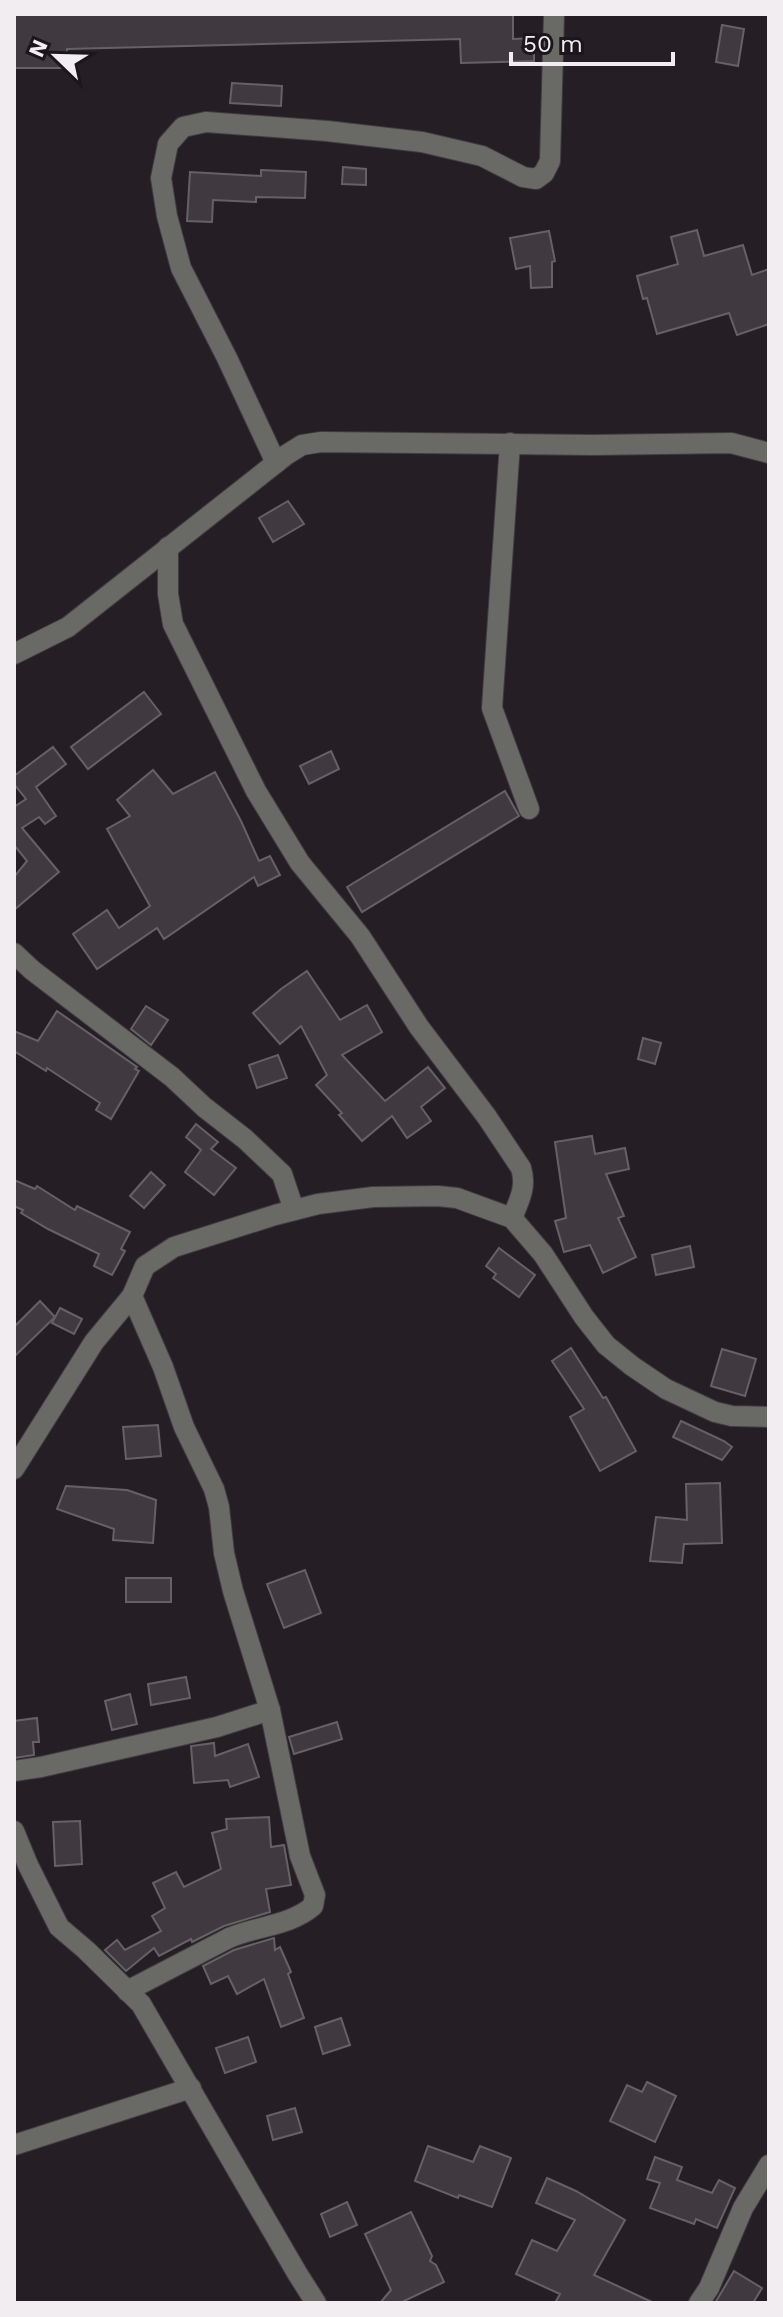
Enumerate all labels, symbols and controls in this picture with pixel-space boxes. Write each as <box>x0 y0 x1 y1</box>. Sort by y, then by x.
north arrow <box>16 16 96 96</box>
scale bar <box>511 16 673 66</box>
text: 50 m <box>523 30 583 58</box>
text: N <box>23 36 53 61</box>

